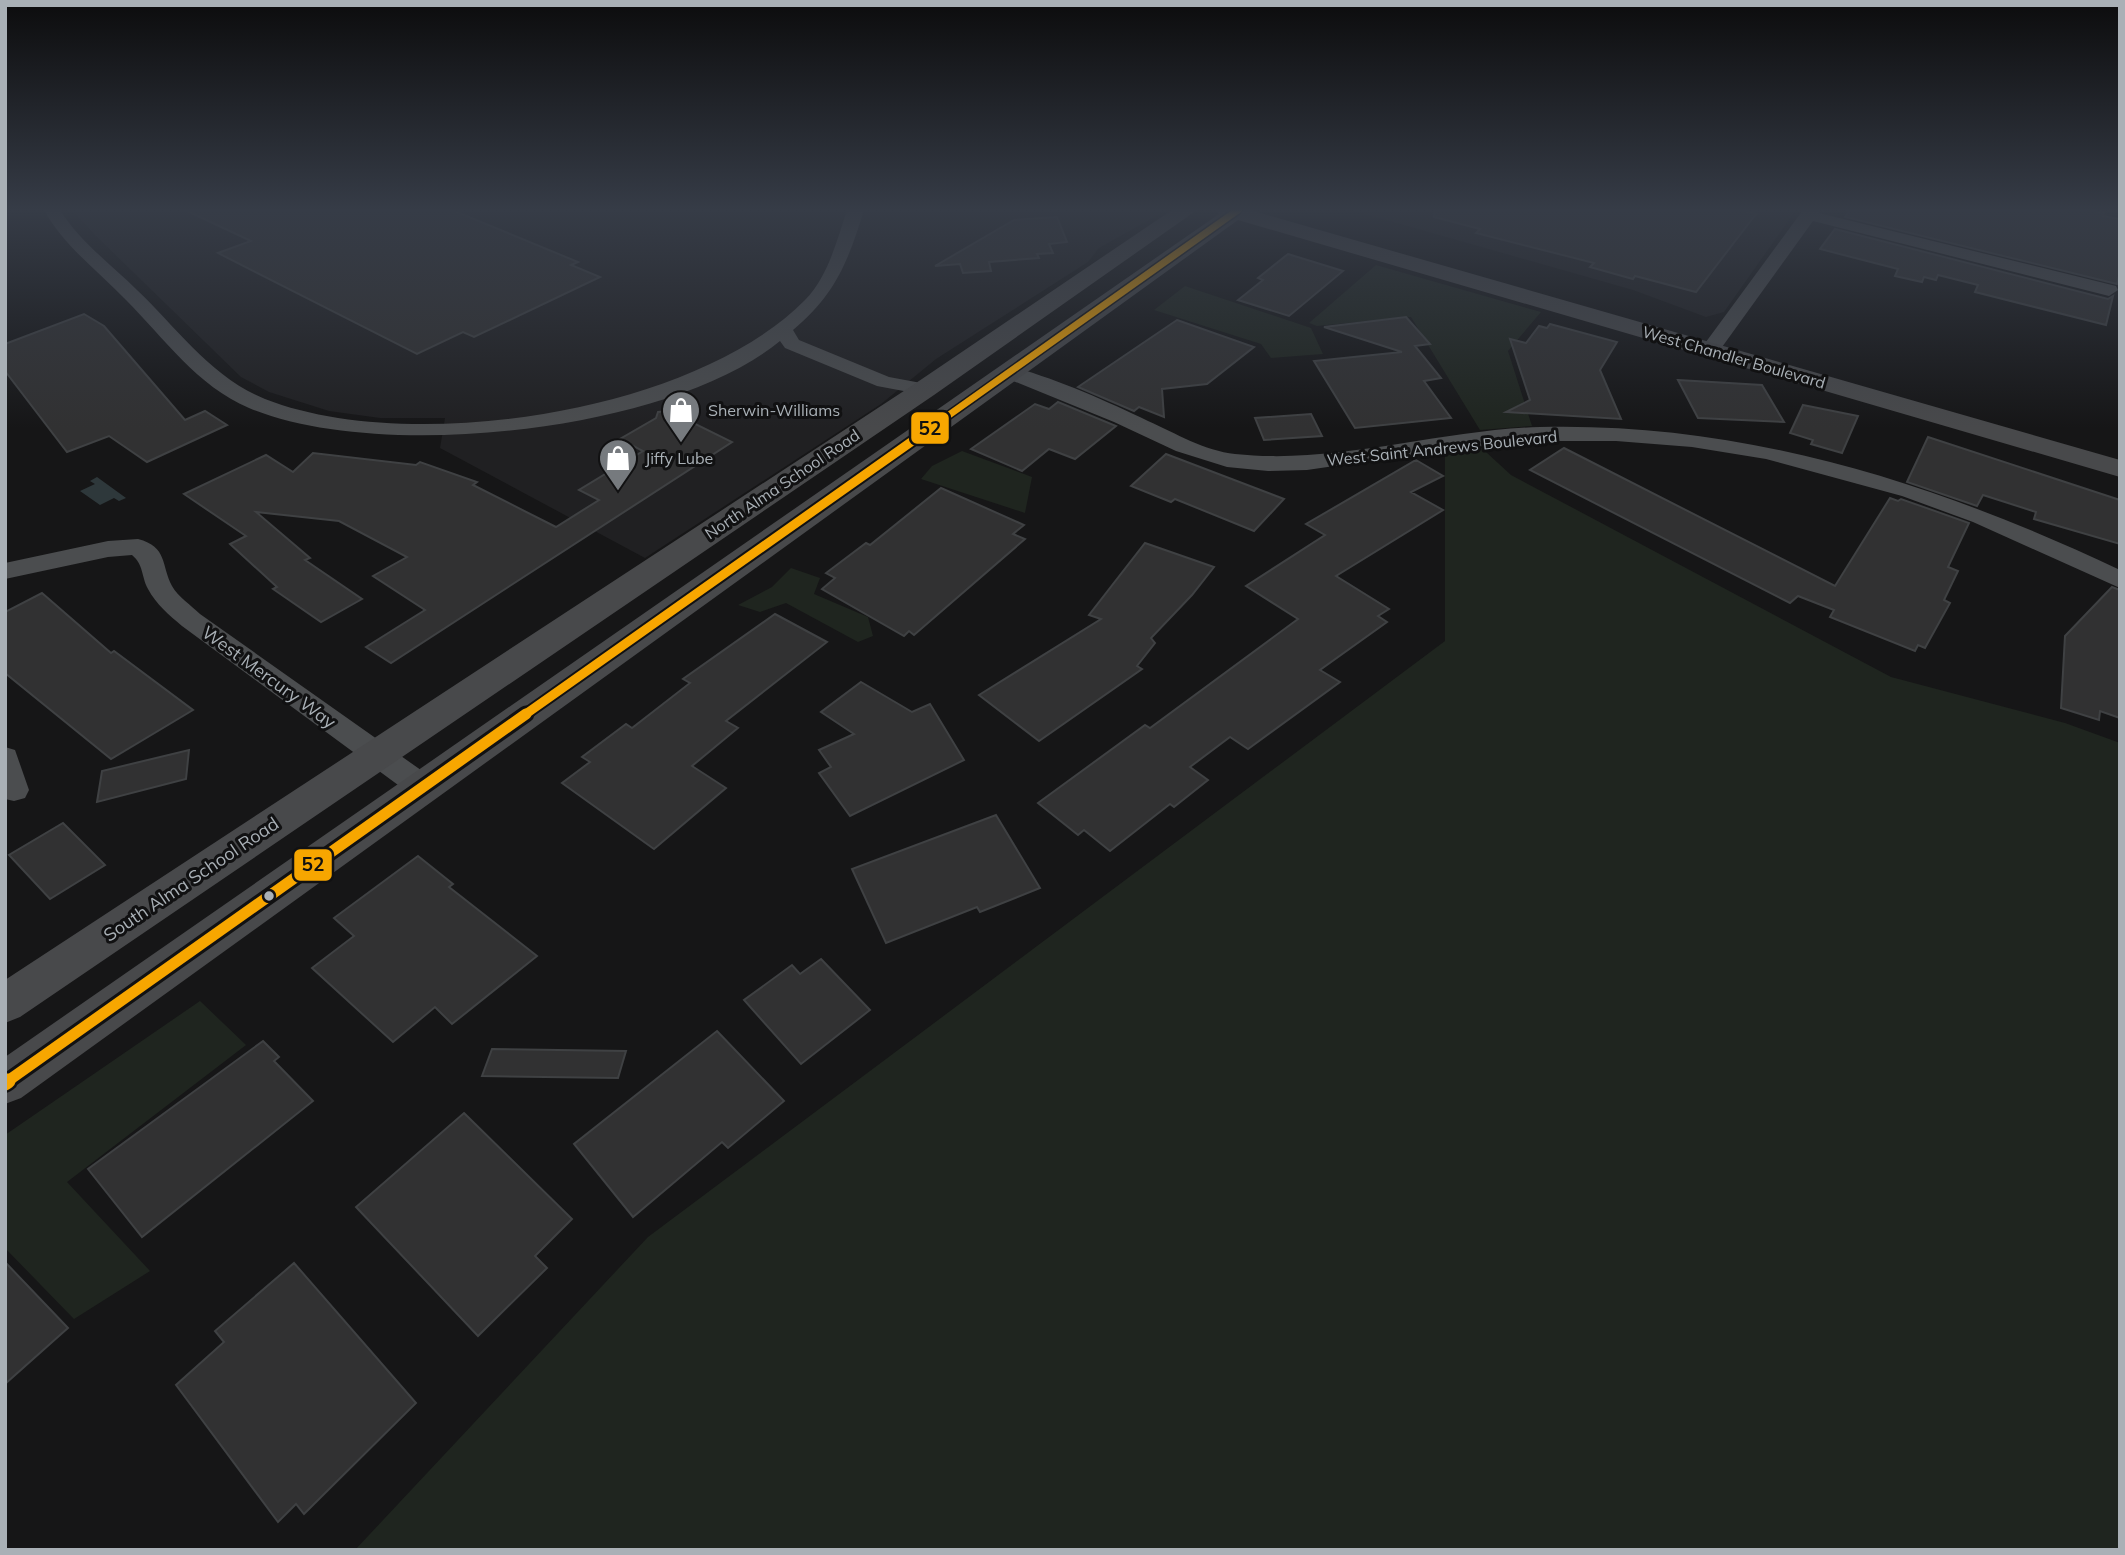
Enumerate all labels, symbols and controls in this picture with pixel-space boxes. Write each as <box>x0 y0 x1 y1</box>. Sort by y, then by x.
street label: West Chandler Boulevard <box>1640 321 1828 393</box>
shop icon: Sherwin-Williams <box>660 389 702 444</box>
place label: Sherwin-Williams <box>708 400 840 420</box>
line badge: 52 <box>910 411 950 445</box>
text: 52 <box>919 416 941 440</box>
street label: North Alma School Road <box>701 425 863 543</box>
street label: West Saint Andrews Boulevard <box>1326 426 1558 470</box>
shop icon: Jiffy Lube <box>597 437 639 492</box>
place label: Jiffy Lube <box>645 448 713 468</box>
street label: West Mercury Way <box>197 621 341 734</box>
street label: South Alma School Road <box>99 812 283 946</box>
line badge: 52 <box>293 848 333 882</box>
text: 52 <box>302 852 324 876</box>
unlabelled marker <box>262 889 276 903</box>

